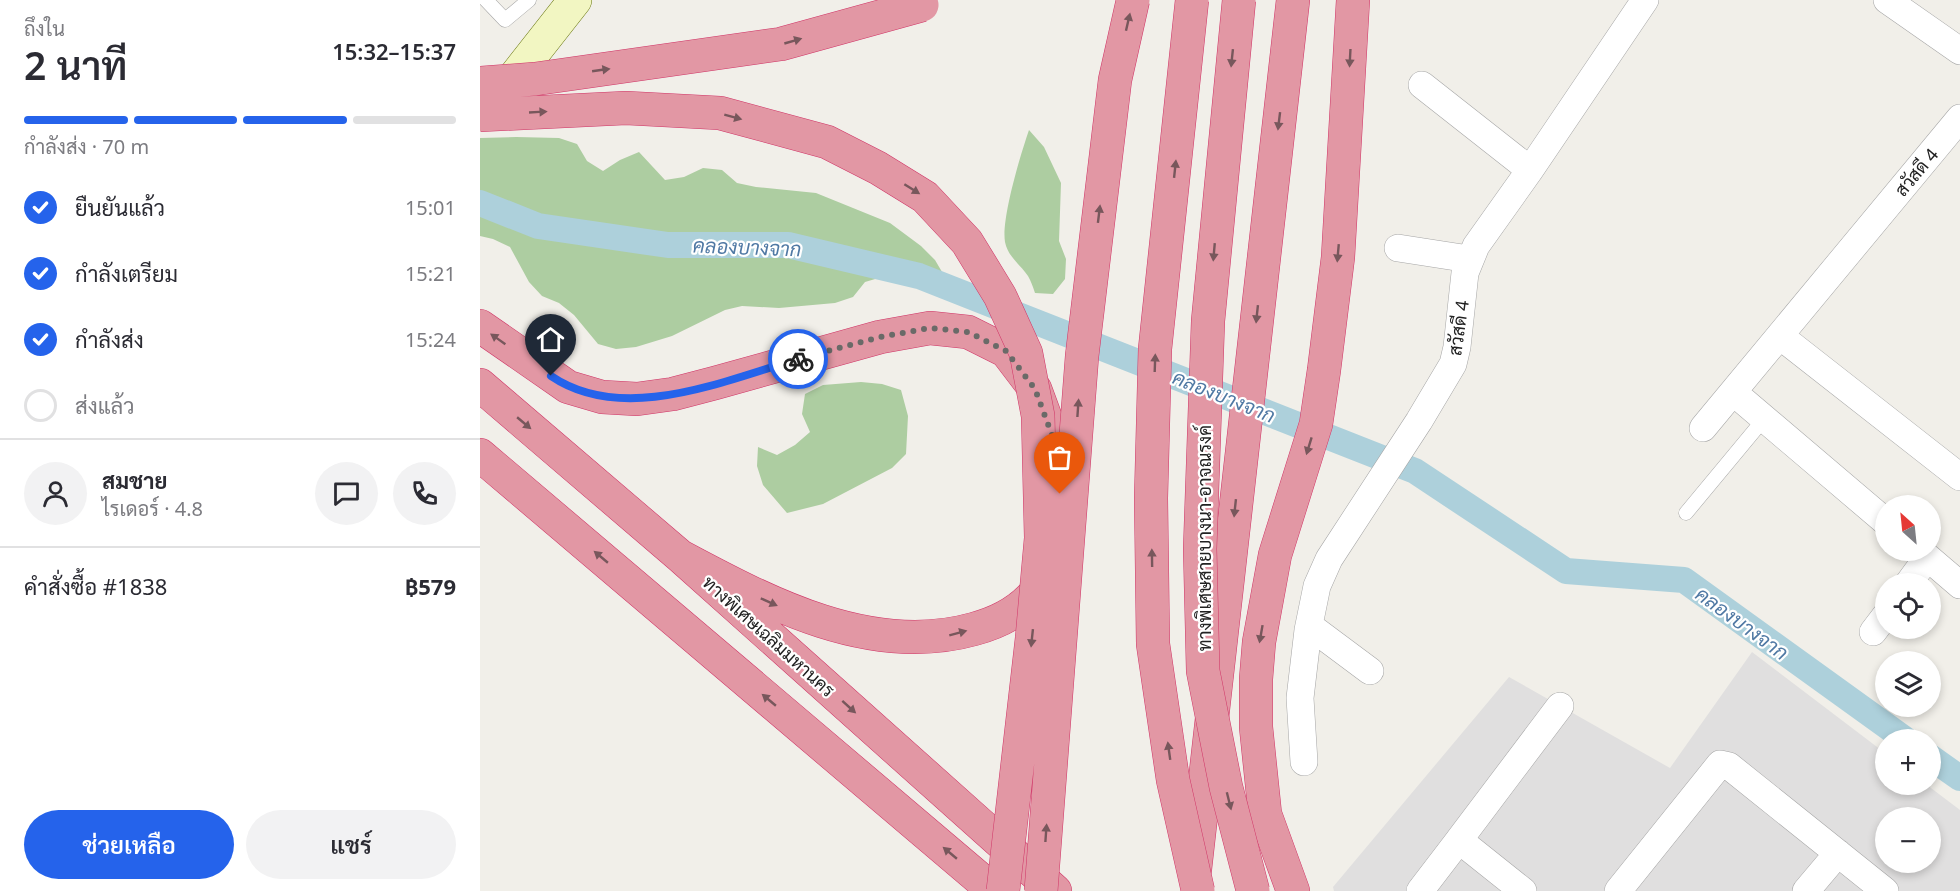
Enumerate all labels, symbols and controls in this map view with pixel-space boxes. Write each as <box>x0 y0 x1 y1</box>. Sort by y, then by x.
one-way arrow <box>1124 12 1134 31</box>
text: ถึงใน <box>24 15 65 42</box>
text: 15:32–15:37 <box>332 36 456 66</box>
one-way arrow <box>785 36 803 45</box>
text: 2 นาที <box>24 38 127 91</box>
one-way arrow <box>1228 49 1237 68</box>
one-way arrow <box>1345 49 1354 68</box>
one-way arrow <box>591 65 610 74</box>
one-way arrow <box>529 108 548 117</box>
one-way arrow <box>1274 111 1284 130</box>
one-way arrow <box>724 112 742 122</box>
text: กำลังส่ง · 70 m <box>24 133 149 160</box>
street label: สวัสดี 4 <box>1889 143 1943 201</box>
one-way arrow <box>1170 159 1180 178</box>
one-way arrow <box>904 183 920 194</box>
icon: check <box>24 191 57 224</box>
text: ยืนยันแล้ว <box>75 192 165 222</box>
text: 15:01 <box>405 194 456 221</box>
one-way arrow <box>1094 204 1104 223</box>
water label: คลองบางจาก <box>692 232 802 262</box>
one-way arrow <box>1209 243 1219 262</box>
one-way arrow <box>1334 244 1343 263</box>
icon: check <box>24 257 57 290</box>
text: กำลังเตรียม <box>75 258 178 288</box>
text: 15:21 <box>405 260 456 287</box>
street label: สวัสดี 4 <box>1442 299 1474 357</box>
one-way arrow <box>1252 305 1262 324</box>
pin <box>525 314 576 376</box>
icon: check <box>24 323 57 356</box>
icon: home <box>534 323 567 356</box>
text: กำลังส่ง <box>75 324 144 354</box>
text: 15:24 <box>405 326 456 353</box>
courier <box>768 329 828 389</box>
one-way arrow <box>490 334 506 345</box>
icon: bike <box>782 343 815 376</box>
one-way arrow <box>1150 353 1160 372</box>
water label: คลองบางจาก <box>1169 363 1279 429</box>
text: ส่งแล้ว <box>75 390 135 420</box>
one-way arrow <box>1073 398 1083 417</box>
one-way arrow <box>517 416 532 430</box>
street label: ทางพิเศษสายบางนา-อาจณรงค์ <box>1192 425 1216 651</box>
pin <box>1034 432 1085 494</box>
one-way arrow <box>1304 437 1313 455</box>
icon: bag <box>1043 441 1076 474</box>
button: person <box>24 462 87 525</box>
button: chat <box>315 462 378 525</box>
button: phone <box>393 462 456 525</box>
text: สมชาย <box>102 465 168 495</box>
text: ไรเดอร์ · 4.8 <box>102 495 203 522</box>
north arrow <box>1875 495 1941 561</box>
map controls <box>1875 495 1941 873</box>
one-way arrow <box>1230 499 1240 518</box>
one-way arrow <box>1147 548 1157 567</box>
one-way arrow <box>594 551 609 564</box>
street label: ทางพิเศษเฉลิมมหานคร <box>698 570 840 702</box>
text: คำสั่งซื้อ #1838 <box>24 571 167 601</box>
text: ฿579 <box>405 571 456 601</box>
button: locate <box>1875 573 1941 639</box>
water label: คลองบางจาก <box>1690 580 1794 666</box>
one-way arrow <box>760 598 778 607</box>
one-way arrow <box>1256 625 1265 644</box>
one-way arrow <box>949 628 968 638</box>
one-way arrow <box>1027 628 1037 647</box>
button: layers <box>1875 651 1941 717</box>
one-way arrow <box>762 694 777 707</box>
one-way arrow <box>841 700 856 714</box>
button: + <box>1875 729 1941 795</box>
one-way arrow <box>1164 742 1173 761</box>
one-way arrow <box>1225 792 1235 810</box>
button: − <box>1875 807 1941 873</box>
button: ช่วยเหลือ <box>24 810 234 879</box>
button: แชร์ <box>246 810 456 879</box>
one-way arrow <box>1041 823 1051 842</box>
one-way arrow <box>943 847 958 860</box>

